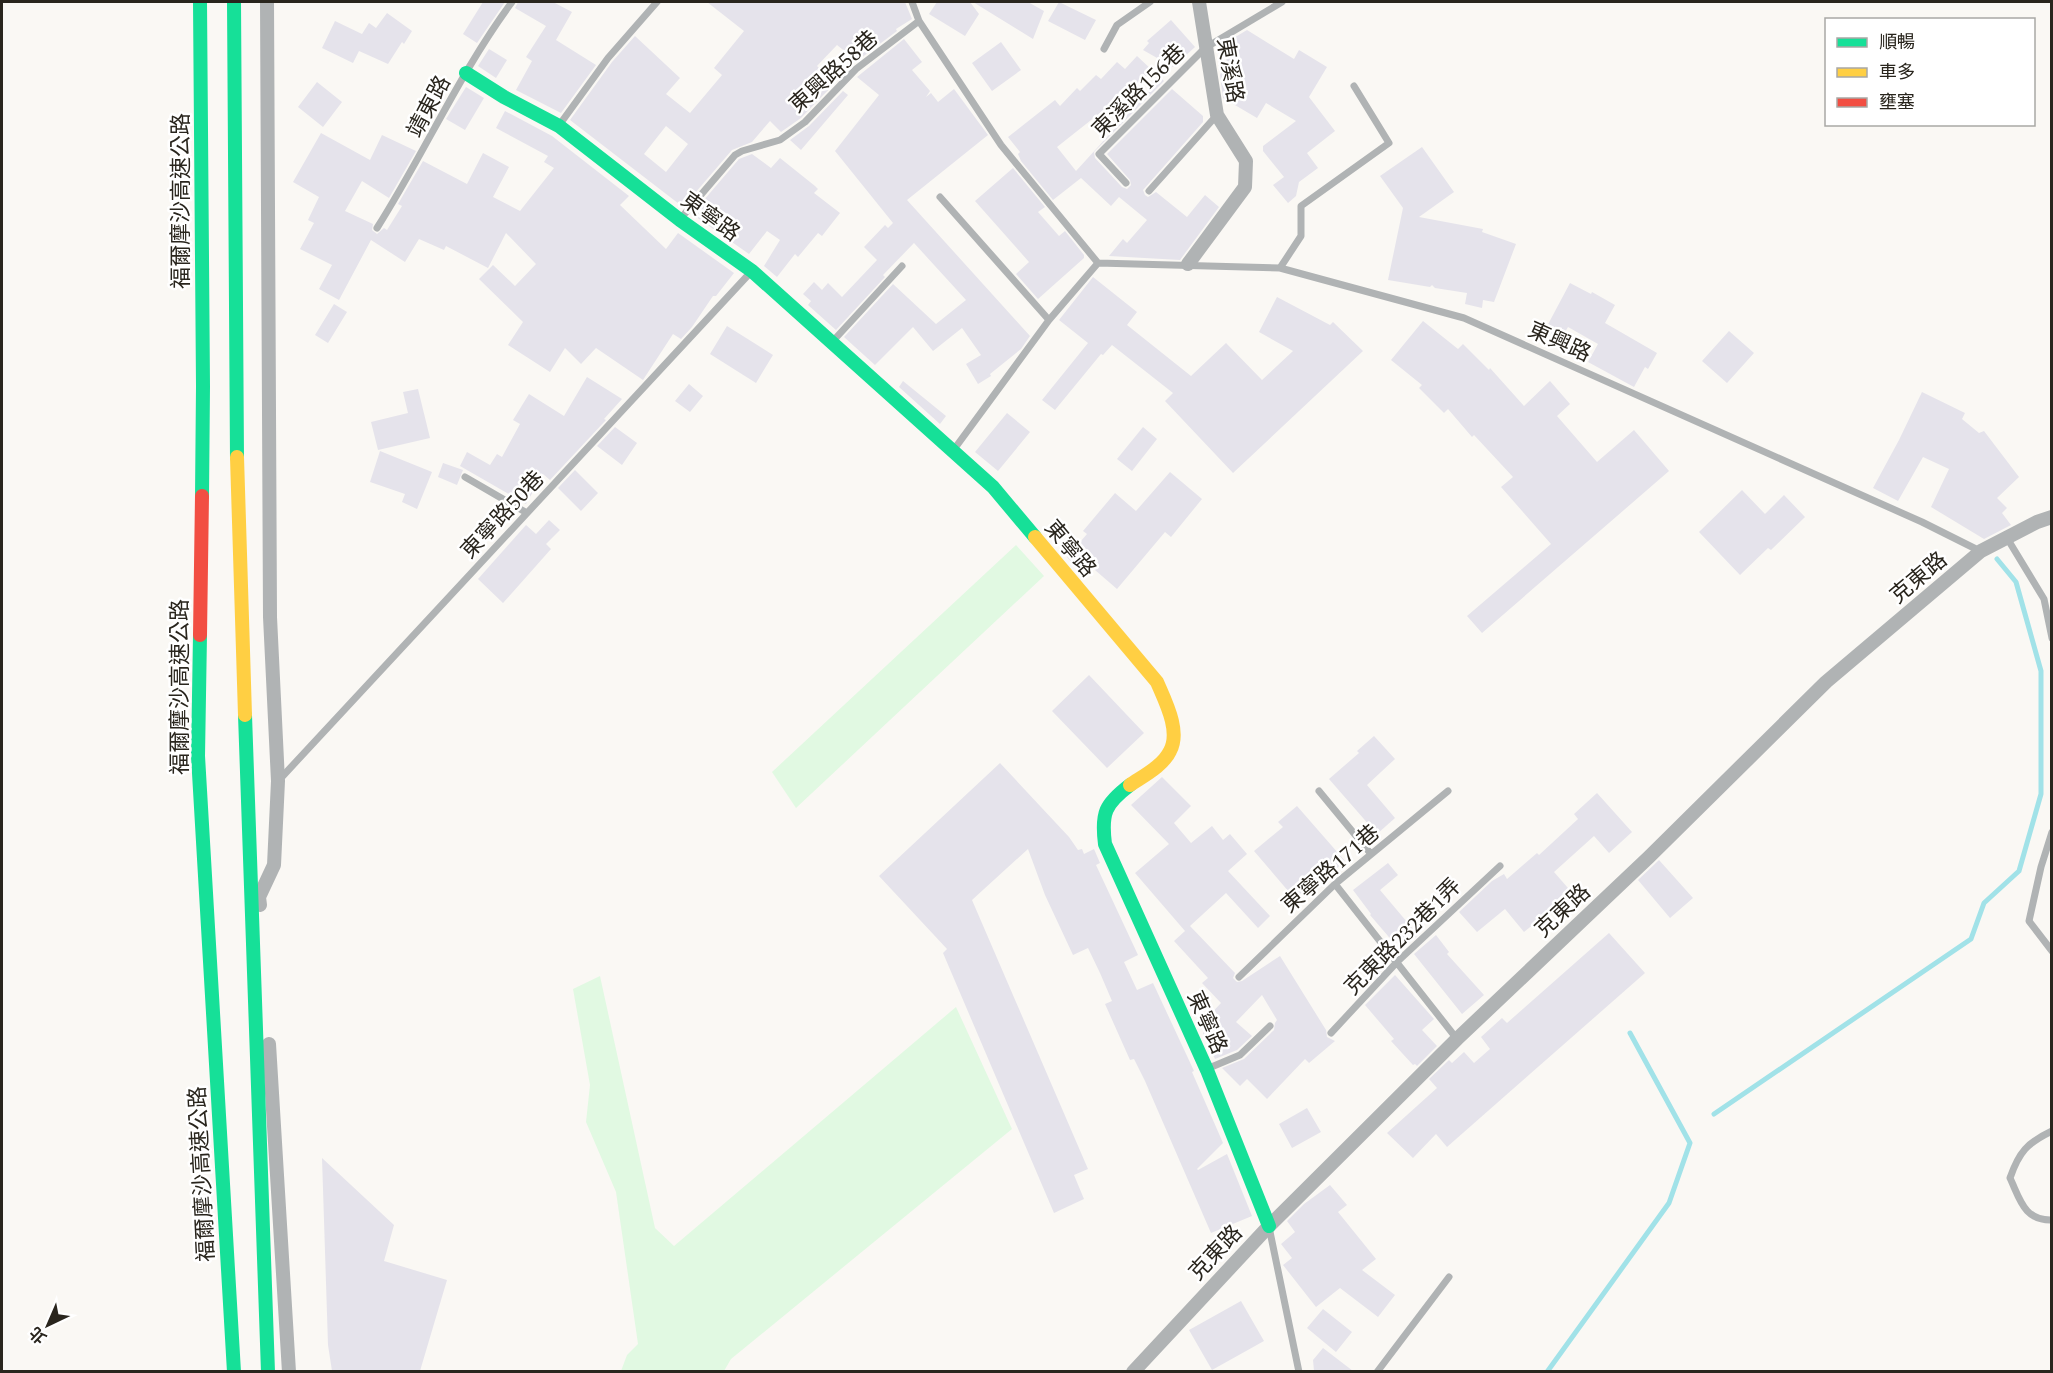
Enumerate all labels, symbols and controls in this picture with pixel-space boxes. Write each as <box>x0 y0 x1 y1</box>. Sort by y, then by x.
legend <box>1825 18 2035 126</box>
street label: 東興路58巷 <box>782 23 886 121</box>
text: 順暢 <box>1879 29 1915 56</box>
street label: 東溪路 <box>1208 35 1252 106</box>
street label: 東溪路156巷 <box>1085 37 1194 146</box>
text: 車多 <box>1879 59 1915 86</box>
street label: 靖東路 <box>399 70 459 144</box>
text: 壅塞 <box>1879 89 1915 116</box>
street label: 福爾摩沙高速公路 <box>165 113 198 289</box>
street label: 東寧路 <box>674 184 747 250</box>
street label: 東興路 <box>1523 314 1596 371</box>
street label: 東寧路50巷 <box>454 464 553 567</box>
street label: 東寧路 <box>1036 513 1104 585</box>
street label: 克東路 <box>1883 544 1955 612</box>
street label: 福爾摩沙高速公路 <box>164 599 197 775</box>
street label: 東寧路171巷 <box>1274 817 1387 921</box>
street label: 克東路232巷1弄 <box>1337 871 1469 1003</box>
street label: 克東路 <box>1528 877 1598 946</box>
street label: 東寧路 <box>1178 986 1235 1059</box>
street label: 福爾摩沙高速公路 <box>181 1085 224 1263</box>
street label: 克東路 <box>1182 1218 1251 1288</box>
north arrow <box>18 1295 78 1355</box>
text: 北 <box>24 1321 52 1349</box>

